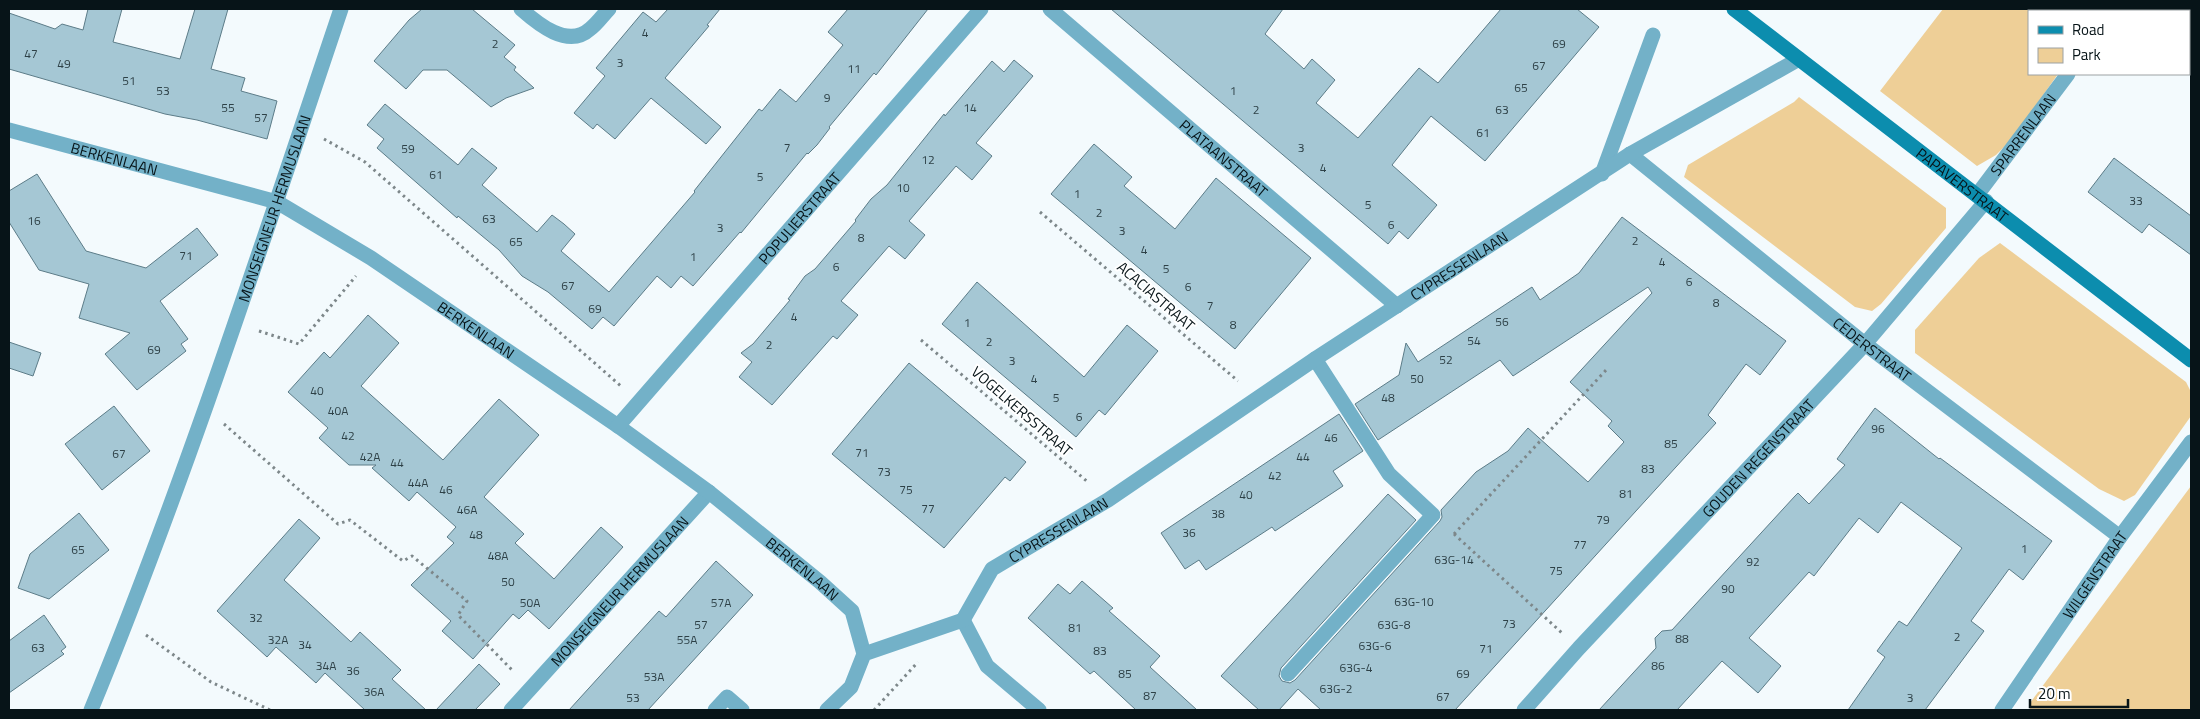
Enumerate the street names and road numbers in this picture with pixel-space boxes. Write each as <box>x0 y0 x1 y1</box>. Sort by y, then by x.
street label: SPARRENLAAN <box>1984 88 2061 180</box>
street label: MONSEIGNEUR HERMUSLAAN <box>232 112 316 305</box>
street label: PLATAANSTRAAT <box>1175 113 1273 202</box>
street label: BERKENLAAN <box>68 136 160 181</box>
street label: PAPAVERSTRAAT <box>1911 142 2013 227</box>
street label: POPULIERSTRAAT <box>752 166 846 269</box>
street label: CYPRESSENLAAN <box>1405 225 1512 306</box>
street label: ACACIASTRAAT <box>1112 256 1200 336</box>
street label: BERKENLAAN <box>433 295 519 364</box>
street label: CEDERSTRAAT <box>1828 311 1917 387</box>
street label: VOGELKERSSTRAAT <box>966 360 1078 462</box>
street label: GOUDEN REGENSTRAAT <box>1696 393 1820 522</box>
street label: CYPRESSENLAAN <box>1004 491 1112 568</box>
street label: MONSEIGNEUR HERMUSLAAN <box>545 511 694 671</box>
street label: WILGENSTRAAT <box>2056 526 2133 623</box>
street label: BERKENLAAN <box>761 531 844 606</box>

